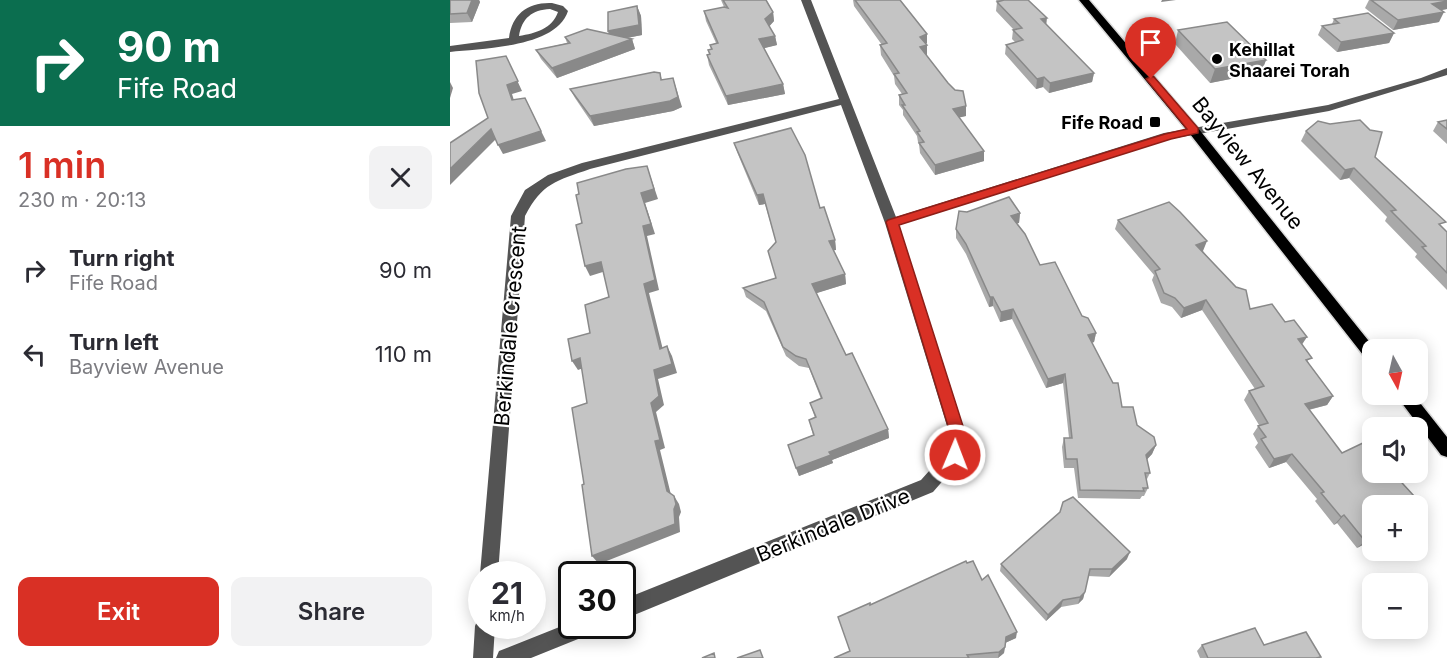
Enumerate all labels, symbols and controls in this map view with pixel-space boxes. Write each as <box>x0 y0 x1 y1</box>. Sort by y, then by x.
pin <box>1125 17 1176 79</box>
text: 90 m <box>117 21 221 72</box>
icon: right <box>18 24 96 102</box>
icon: arrive <box>1134 26 1167 59</box>
place label: Kehillat Shaarei Torah <box>1229 39 1350 81</box>
marker: Kehillat Shaarei Torah <box>1210 52 1224 66</box>
text: Fife Road <box>117 72 237 105</box>
street label: Bayview Avenue <box>1187 92 1309 234</box>
place label: Fife Road <box>1061 112 1143 133</box>
marker: Fife Road <box>1148 115 1162 129</box>
text: 1 min <box>18 143 106 187</box>
button: close <box>369 146 432 209</box>
text: 230 m · 20:13 <box>18 188 146 212</box>
street label: Berkindale Crescent <box>489 225 531 427</box>
text: Turn right <box>69 245 175 271</box>
icon: right <box>18 254 51 287</box>
text: 90 m <box>379 257 432 283</box>
text: Fife Road <box>69 271 158 295</box>
text: Turn left <box>69 329 159 355</box>
icon: left <box>18 338 51 371</box>
north arrow <box>1362 339 1428 405</box>
map controls <box>1362 339 1428 639</box>
text: 110 m <box>375 341 432 367</box>
text: Bayview Avenue <box>69 355 224 379</box>
button: sound <box>1362 417 1428 483</box>
position arrow <box>923 423 987 487</box>
street label: Berkindale Drive <box>753 483 913 567</box>
button: + <box>1362 495 1428 561</box>
speed limit sign: 30 <box>558 561 636 639</box>
button: − <box>1362 573 1428 639</box>
text: 21 <box>491 575 523 611</box>
button: Exit <box>18 577 219 646</box>
button: Share <box>231 577 432 646</box>
text: km/h <box>489 606 525 625</box>

